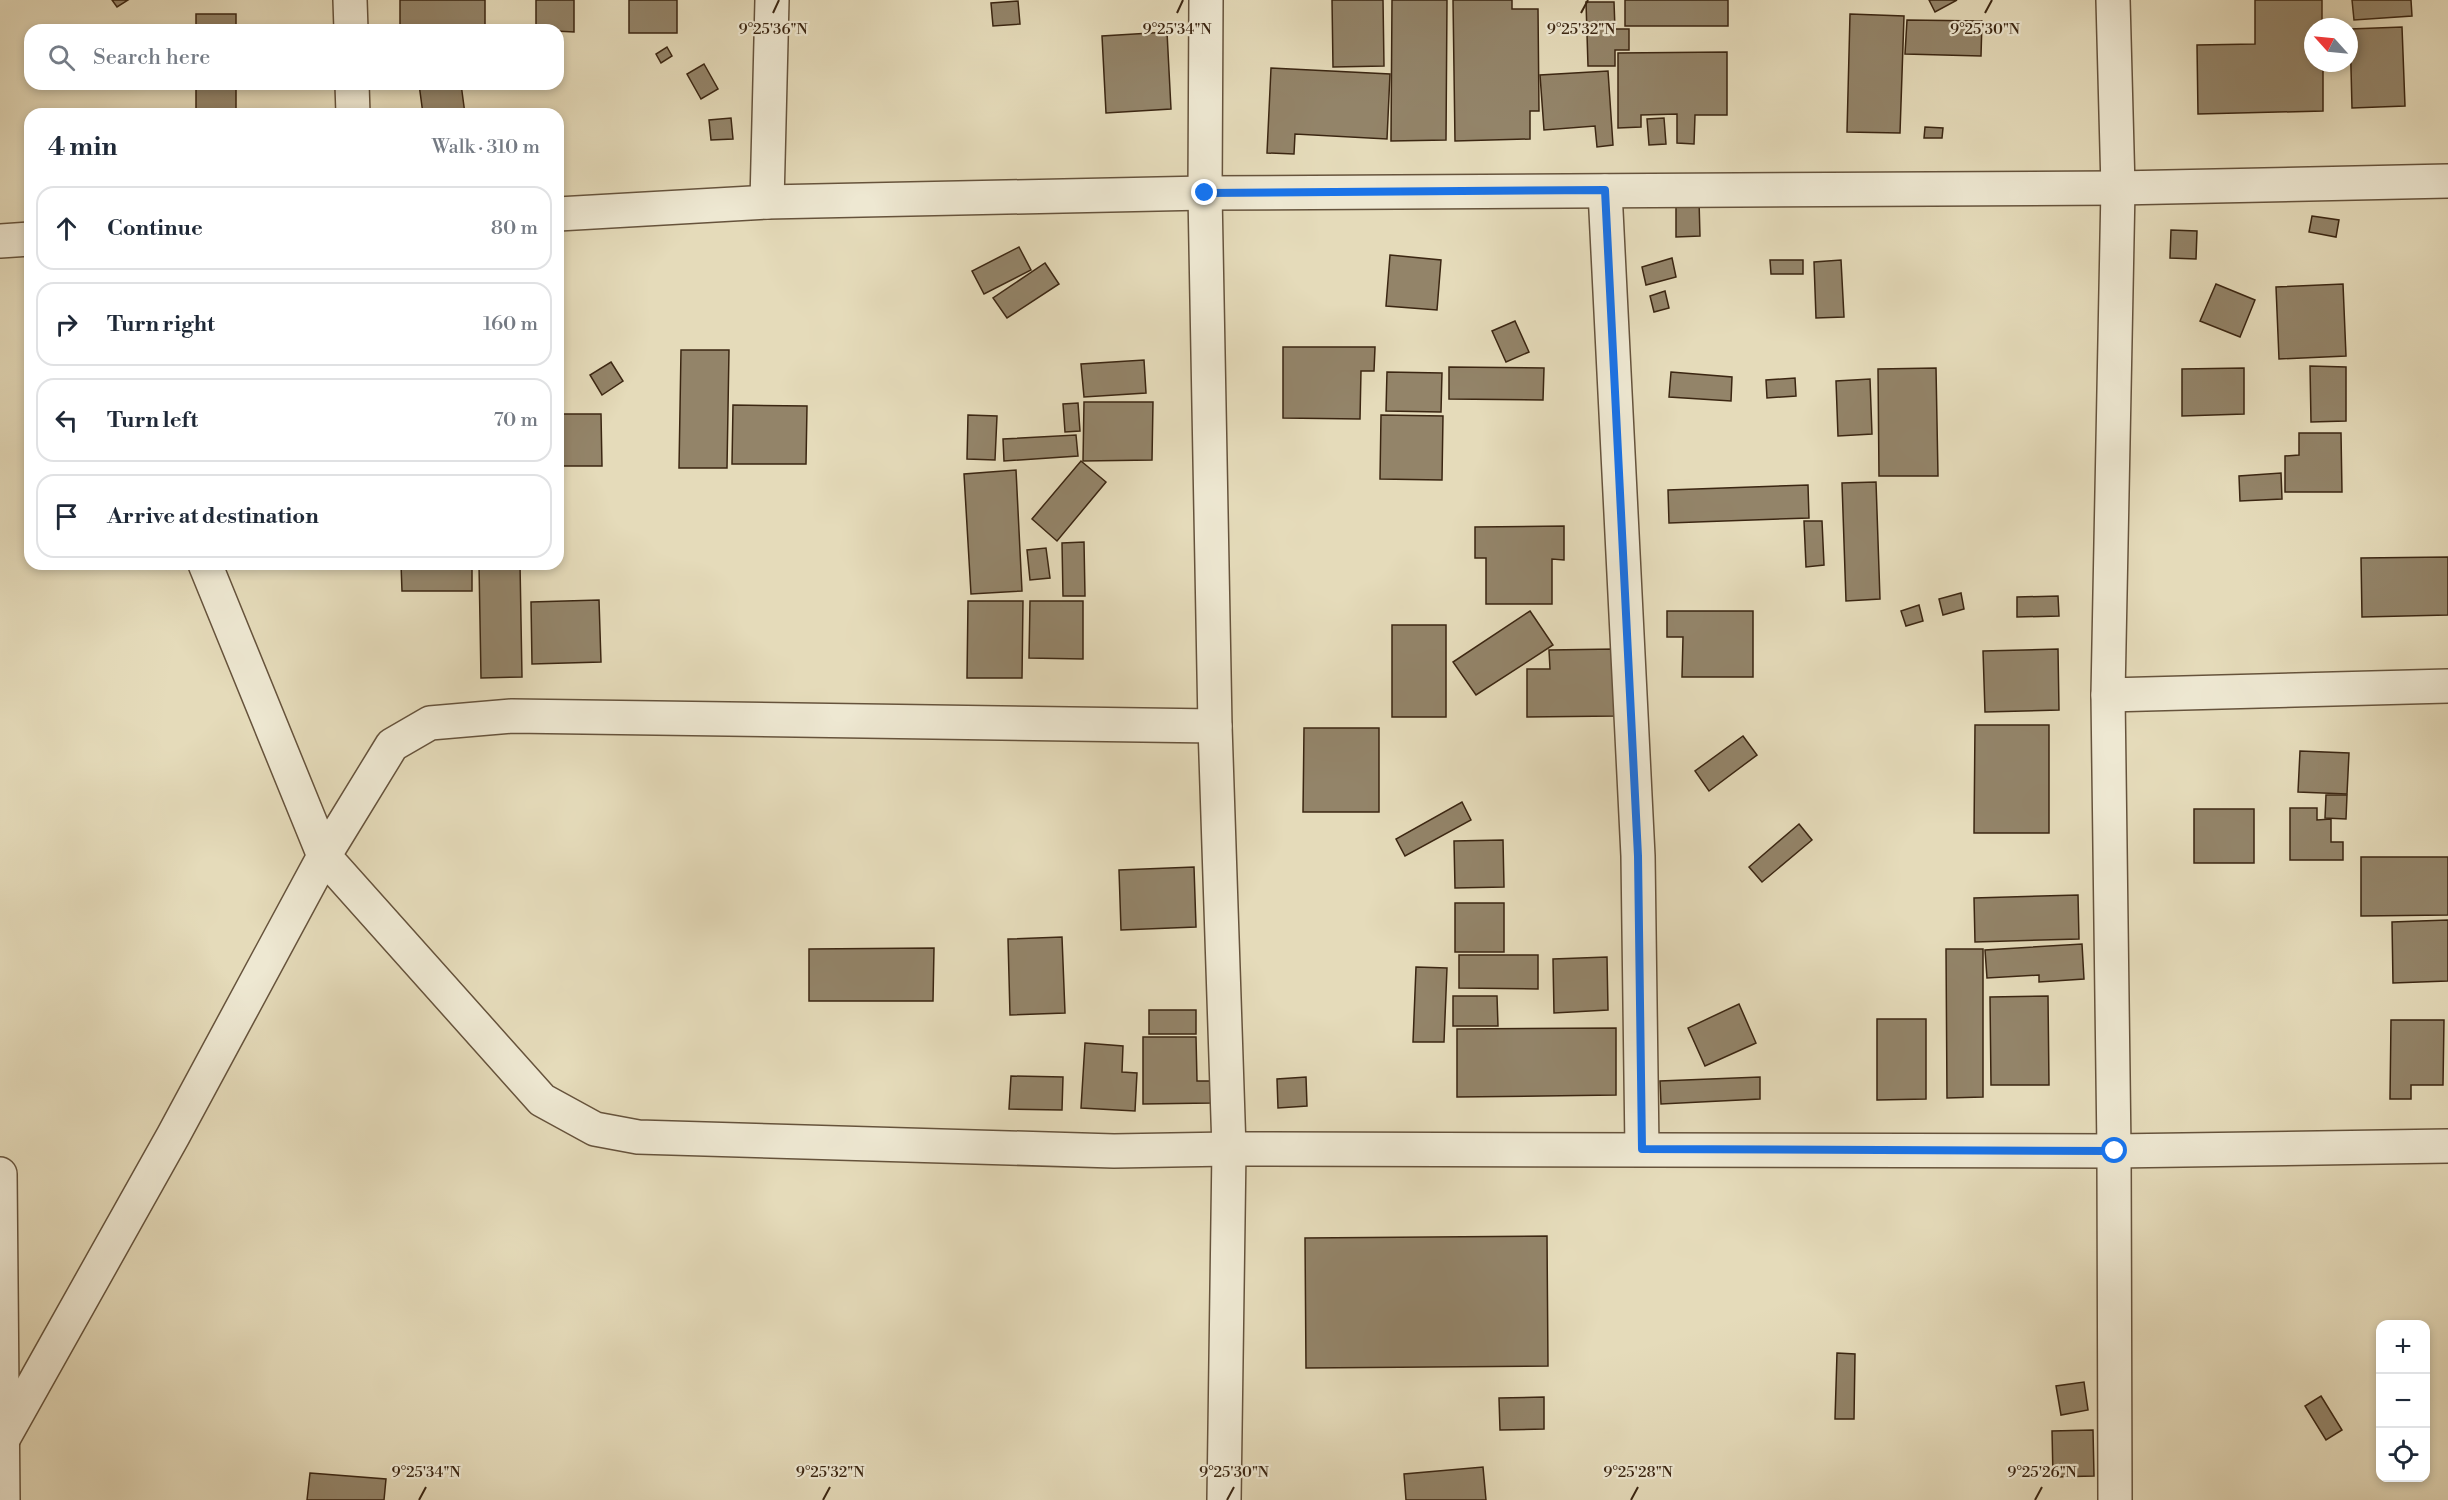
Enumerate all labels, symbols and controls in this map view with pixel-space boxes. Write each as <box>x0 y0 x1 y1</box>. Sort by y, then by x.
north arrow <box>2304 18 2358 72</box>
text: 9°25'36"N <box>738 20 808 39</box>
text: 9°25'34"N <box>1142 20 1212 39</box>
text: 9°25'32"N <box>1547 20 1615 39</box>
text: 9°25'30"N <box>1950 20 2020 39</box>
search box <box>24 24 564 90</box>
icon: search <box>45 41 78 74</box>
text: Search here <box>93 44 210 71</box>
text: 4 min <box>48 131 118 163</box>
text: Walk · 310 m <box>432 135 540 160</box>
route end <box>1191 179 1217 205</box>
icon: ahead <box>50 212 83 245</box>
text: Continue <box>107 215 203 242</box>
text: 80 m <box>491 216 538 241</box>
icon: right <box>50 308 83 341</box>
text: Turn right <box>107 311 215 338</box>
text: 160 m <box>483 312 538 337</box>
icon: left <box>50 404 83 437</box>
text: Turn left <box>107 407 198 434</box>
text: 70 m <box>494 408 538 433</box>
icon: arrive <box>50 500 83 533</box>
text: Arrive at destination <box>107 503 319 530</box>
route start <box>2101 1137 2127 1163</box>
map controls <box>2376 1320 2430 1482</box>
button: + <box>2376 1320 2430 1374</box>
button: − <box>2376 1374 2430 1428</box>
button: locate <box>2376 1428 2430 1482</box>
text: 9°25'34"N <box>391 1463 461 1482</box>
text: 9°25'32"N <box>796 1463 864 1482</box>
text: 9°25'30"N <box>1199 1463 1269 1482</box>
text: 9°25'28"N <box>1603 1463 1673 1482</box>
text: 9°25'26"N <box>2007 1463 2077 1482</box>

